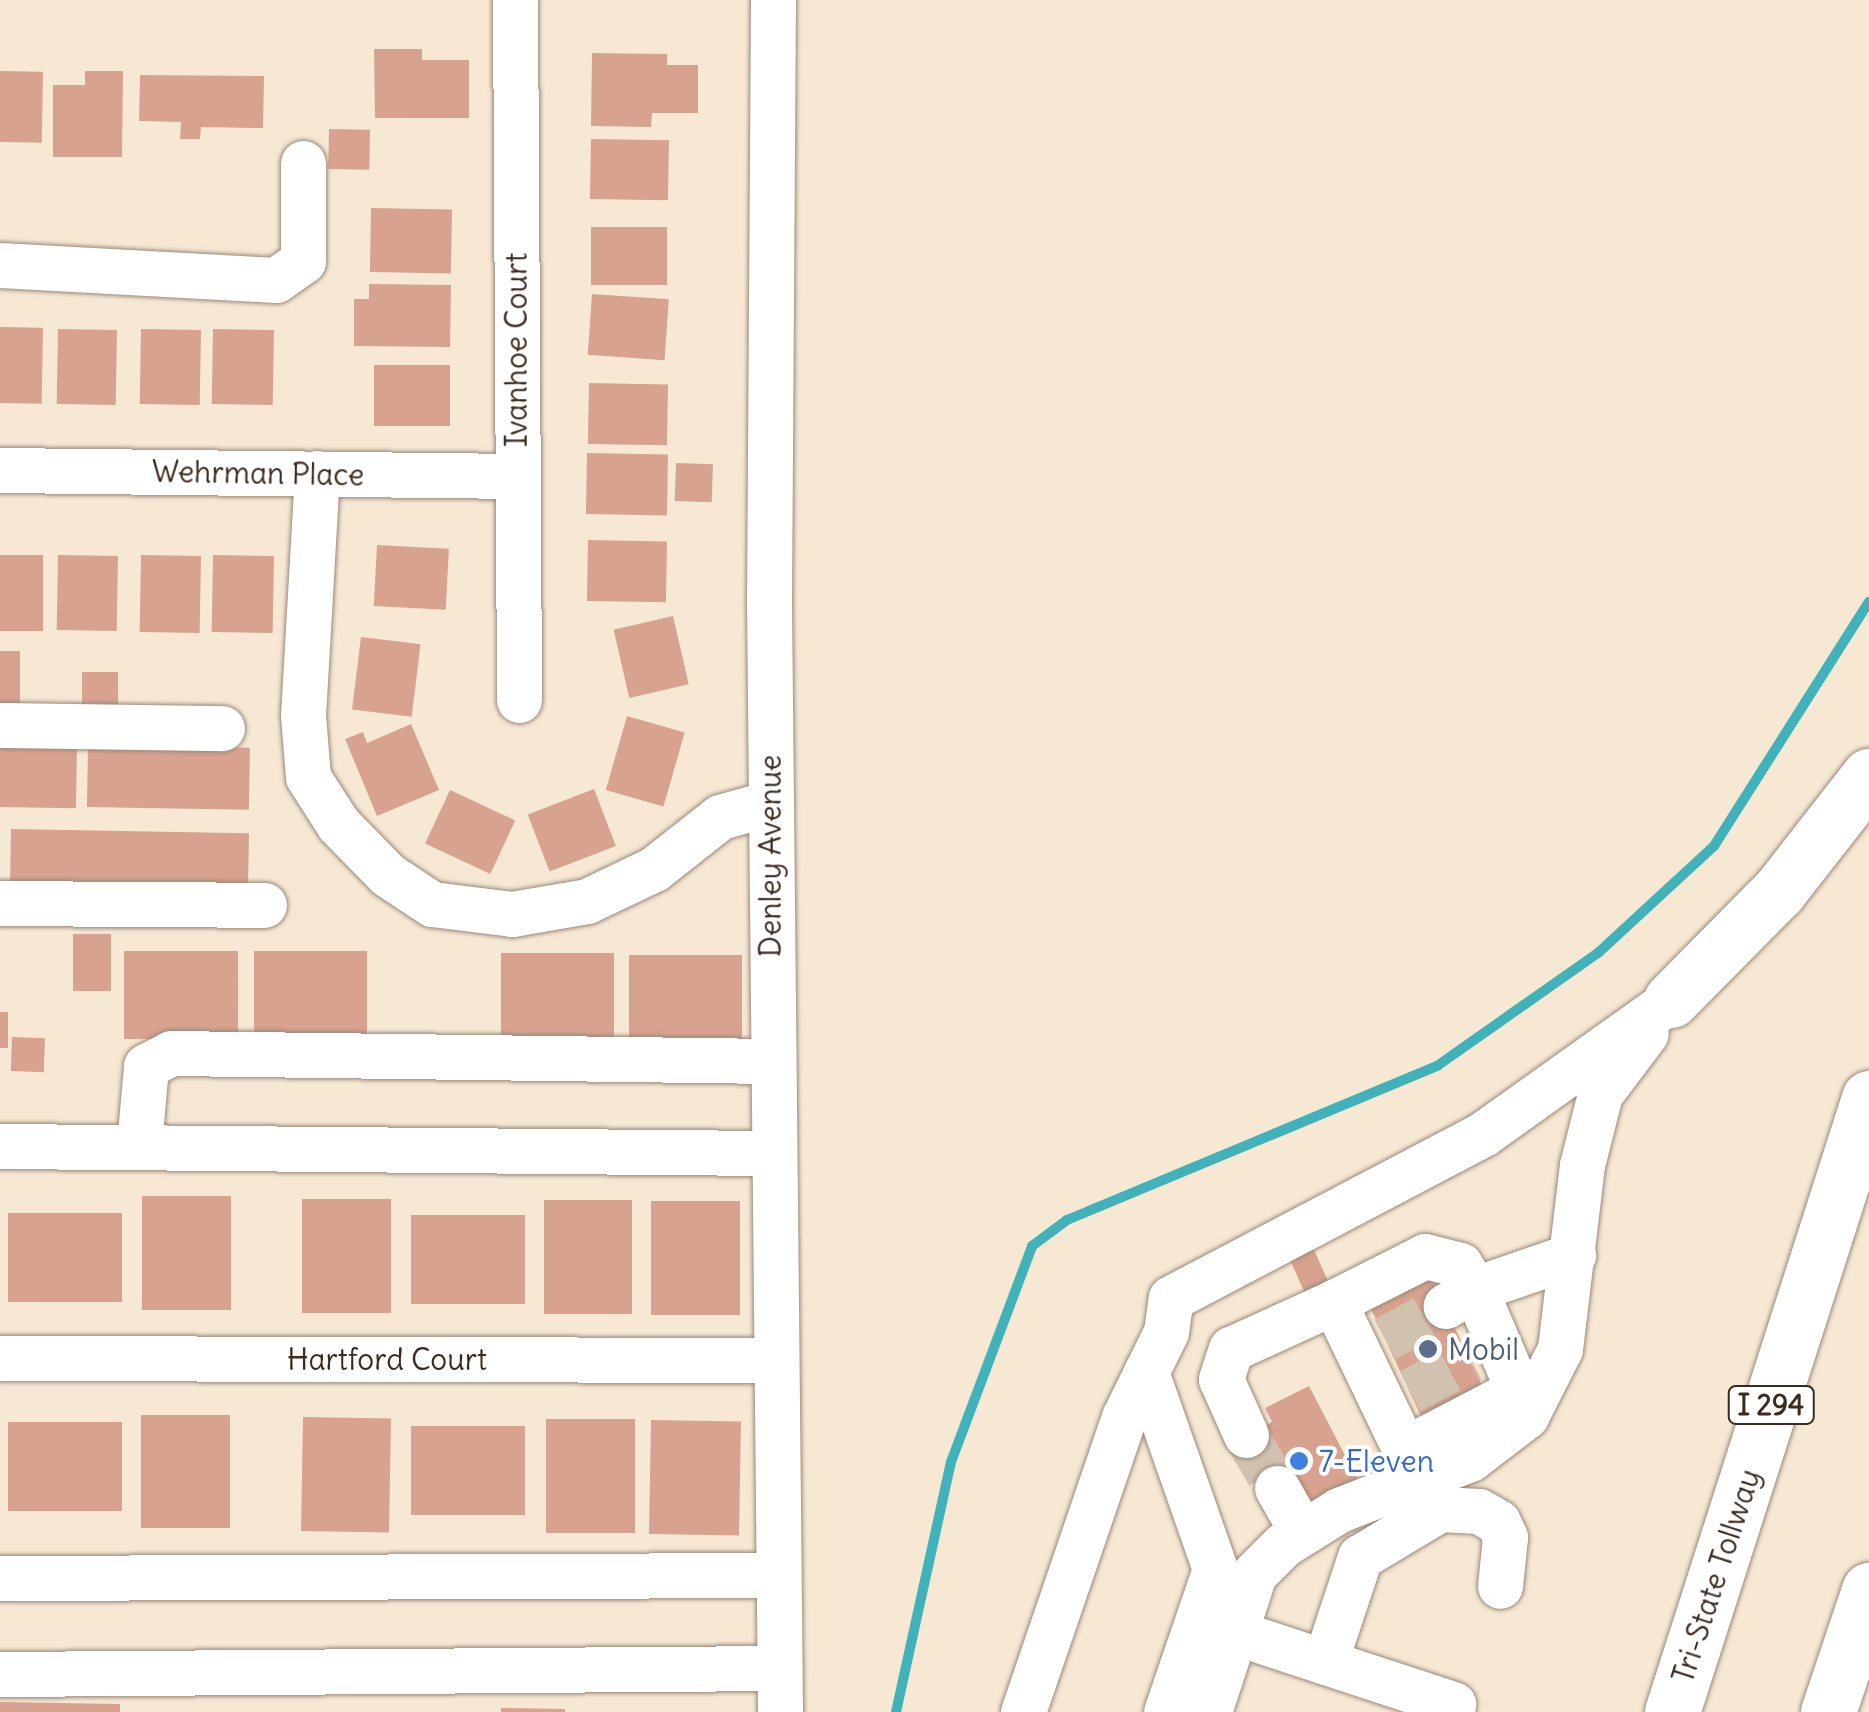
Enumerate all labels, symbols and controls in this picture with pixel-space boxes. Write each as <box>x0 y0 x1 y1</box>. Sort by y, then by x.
street label: Ivanhoe Court <box>498 253 534 447</box>
street label: Wehrman Place <box>151 453 365 493</box>
street label: Denley Avenue <box>752 755 788 957</box>
place label: Mobil <box>1448 1331 1519 1367</box>
marker: Mobil <box>1417 1338 1439 1360</box>
street label: Hartford Court <box>287 1341 487 1377</box>
road number: I 294 <box>1726 1382 1816 1428</box>
place label: 7-Eleven <box>1319 1443 1434 1479</box>
marker: 7-Eleven <box>1288 1450 1310 1472</box>
street label: Tri-State Tollway <box>1664 1464 1768 1688</box>

